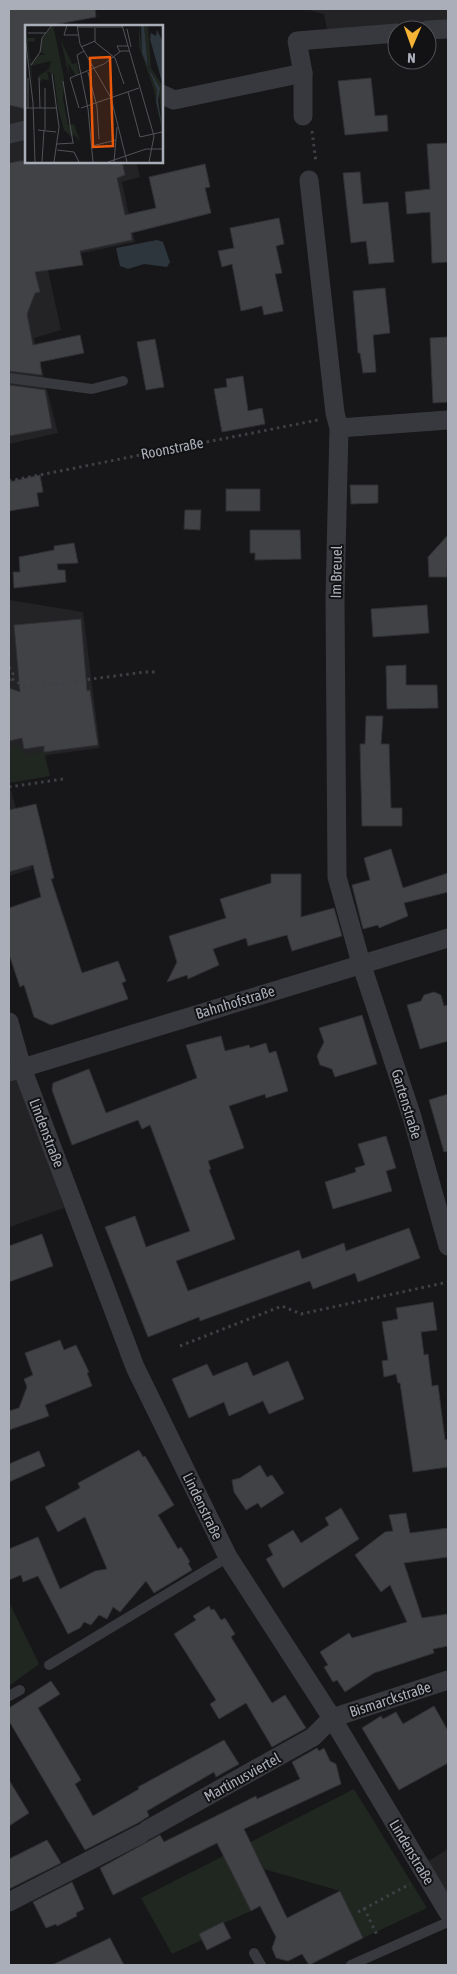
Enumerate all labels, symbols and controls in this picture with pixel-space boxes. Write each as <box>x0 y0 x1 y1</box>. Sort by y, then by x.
north arrow <box>387 20 437 70</box>
inset map <box>25 25 162 162</box>
text: N <box>407 50 416 66</box>
street label: Roonstraße <box>139 434 205 462</box>
street label: Im Breuel <box>327 545 345 599</box>
street label: Bahnhofstraße <box>193 982 277 1022</box>
street label: Gartenstraße <box>388 1067 426 1141</box>
street label: Lindenstraße <box>26 1096 68 1170</box>
street label: Lindenstraße <box>180 1470 227 1542</box>
street label: Bismarckstraße <box>347 1678 433 1720</box>
street label: Martinusviertel <box>201 1749 283 1805</box>
street label: Lindenstraße <box>386 1817 438 1888</box>

